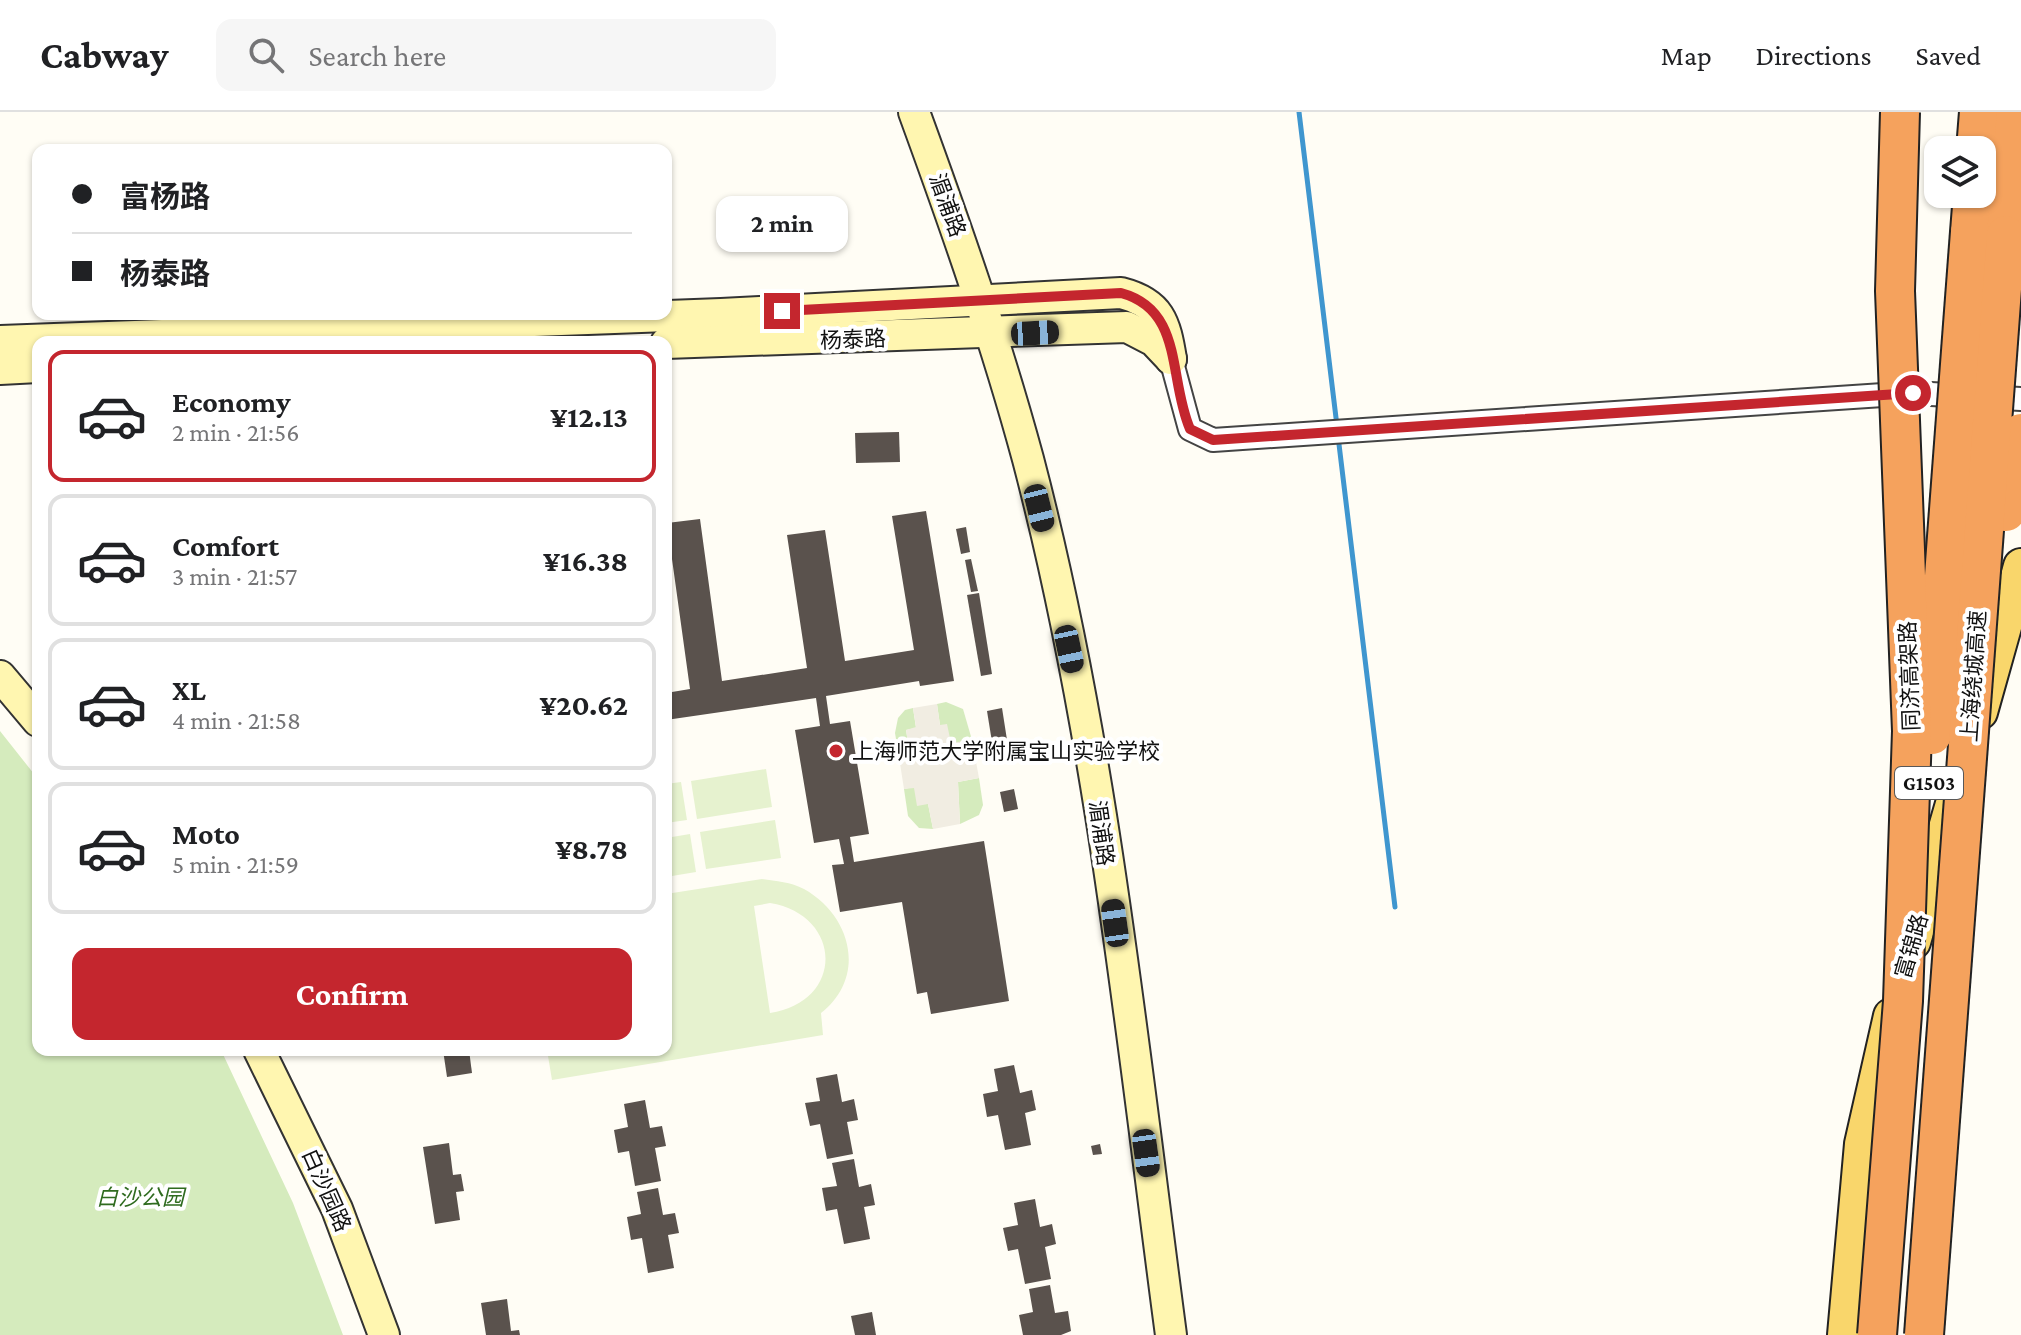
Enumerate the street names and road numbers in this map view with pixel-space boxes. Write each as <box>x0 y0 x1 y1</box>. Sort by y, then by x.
street label: 湄浦路 <box>924 170 971 240</box>
street label: 杨泰路 <box>820 326 886 353</box>
street label: 上海绕城高速 <box>1956 609 1991 743</box>
street label: 同济高架路 <box>1895 621 1924 731</box>
road number: G1503 <box>1895 767 1963 799</box>
street label: 湄浦路 <box>1085 799 1118 867</box>
street label: 富锦路 <box>1890 911 1933 981</box>
street label: 白沙园路 <box>297 1145 356 1235</box>

